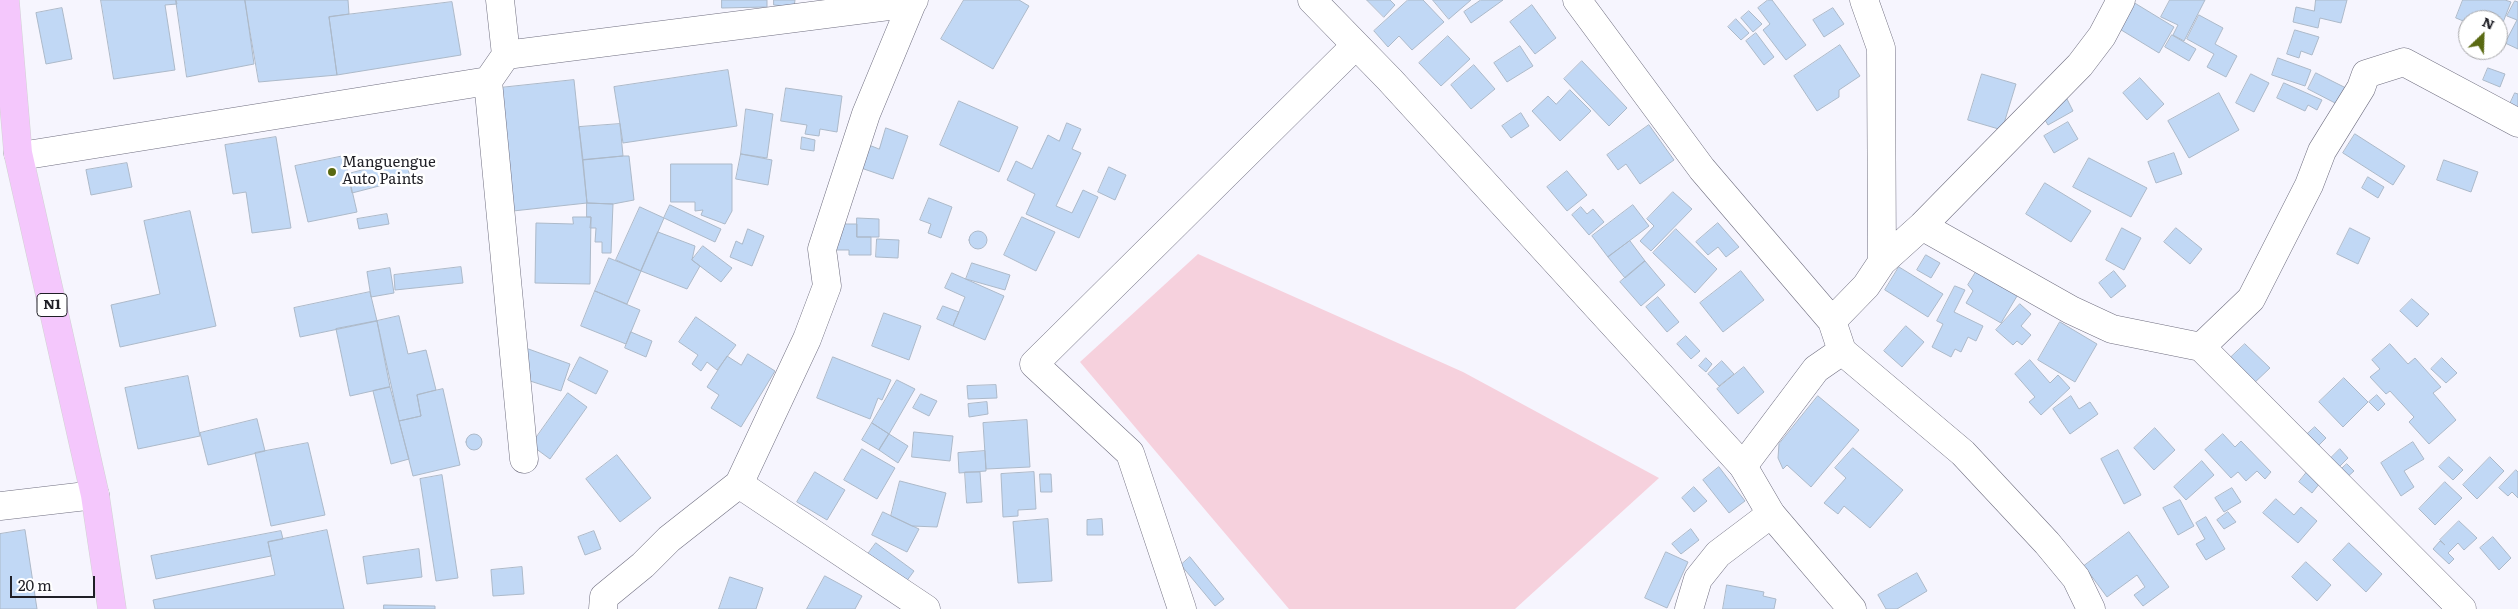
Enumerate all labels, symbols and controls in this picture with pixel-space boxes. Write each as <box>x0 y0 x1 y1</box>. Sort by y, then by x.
north arrow <box>2458 10 2508 60</box>
text: N <box>2479 11 2498 34</box>
place label: Manguengue Auto Paints <box>342 154 436 189</box>
marker: Manguengue Auto Paints <box>326 166 338 178</box>
road number: N1 <box>37 294 67 316</box>
scale bar <box>12 566 98 598</box>
text: 20 m <box>18 573 52 596</box>

